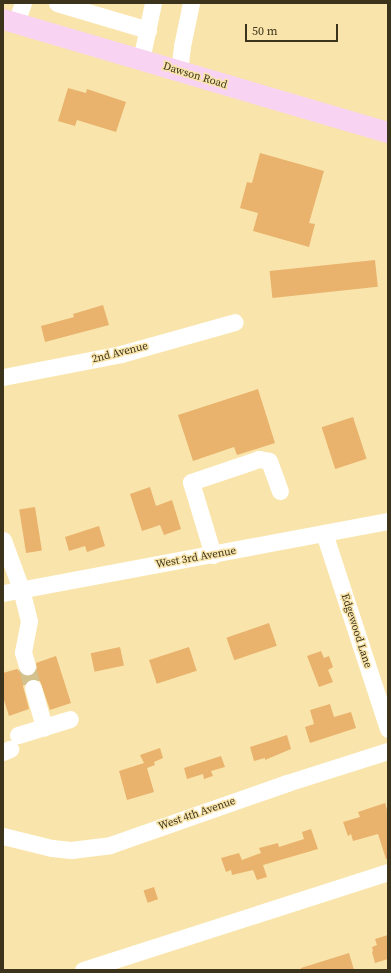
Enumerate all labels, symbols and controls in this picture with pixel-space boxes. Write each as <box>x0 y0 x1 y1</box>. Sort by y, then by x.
scale bar <box>247 16 340 42</box>
text: 50 m <box>252 23 278 39</box>
street label: Dawson Road <box>161 60 229 92</box>
street label: 2nd Avenue <box>91 340 149 366</box>
street label: West 3rd Avenue <box>155 544 237 572</box>
street label: Edgewood Lane <box>338 592 374 670</box>
street label: West 4th Avenue <box>157 795 237 833</box>

